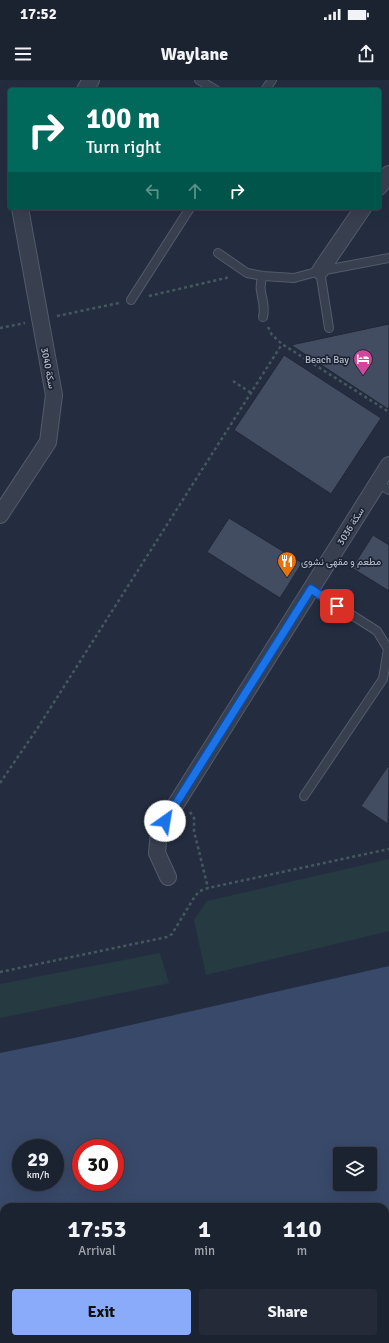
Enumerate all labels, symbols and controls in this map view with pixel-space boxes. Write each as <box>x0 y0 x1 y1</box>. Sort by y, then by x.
text: 17:52 <box>20 5 57 23</box>
icon: menu <box>12 43 34 65</box>
text: Waylane <box>161 43 228 65</box>
icon: share <box>355 43 377 65</box>
text: 100 m <box>86 102 160 136</box>
icon: right <box>20 104 72 156</box>
text: Turn right <box>86 136 161 158</box>
icon: left <box>142 180 164 202</box>
icon: ahead <box>184 180 206 202</box>
icon: right <box>226 180 248 202</box>
street label: سكة 3040 <box>38 346 58 390</box>
hotel icon: Beach Bay <box>352 348 374 376</box>
place label: Beach Bay <box>305 354 349 366</box>
street label: سكة 3036 <box>335 505 367 548</box>
restaurant icon: مطعم و مقهى نشوى <box>276 550 298 578</box>
place label: مطعم و مقهى نشوى <box>301 556 381 568</box>
pin <box>320 589 354 623</box>
icon: arrive <box>326 595 348 617</box>
position arrow <box>144 800 186 842</box>
speed limit sign: 30 <box>72 1139 124 1191</box>
text: 29 <box>27 1147 49 1172</box>
map controls <box>333 1147 377 1191</box>
button: layers <box>333 1147 377 1191</box>
text: km/h <box>27 1169 49 1181</box>
text: 17:53 <box>68 1214 126 1244</box>
text: 1 <box>198 1214 211 1244</box>
text: 110 <box>283 1214 321 1244</box>
text: Arrival <box>78 1243 116 1259</box>
text: min <box>194 1243 215 1259</box>
text: m <box>297 1243 307 1259</box>
button: Exit <box>12 1289 191 1335</box>
button: Share <box>199 1289 377 1335</box>

